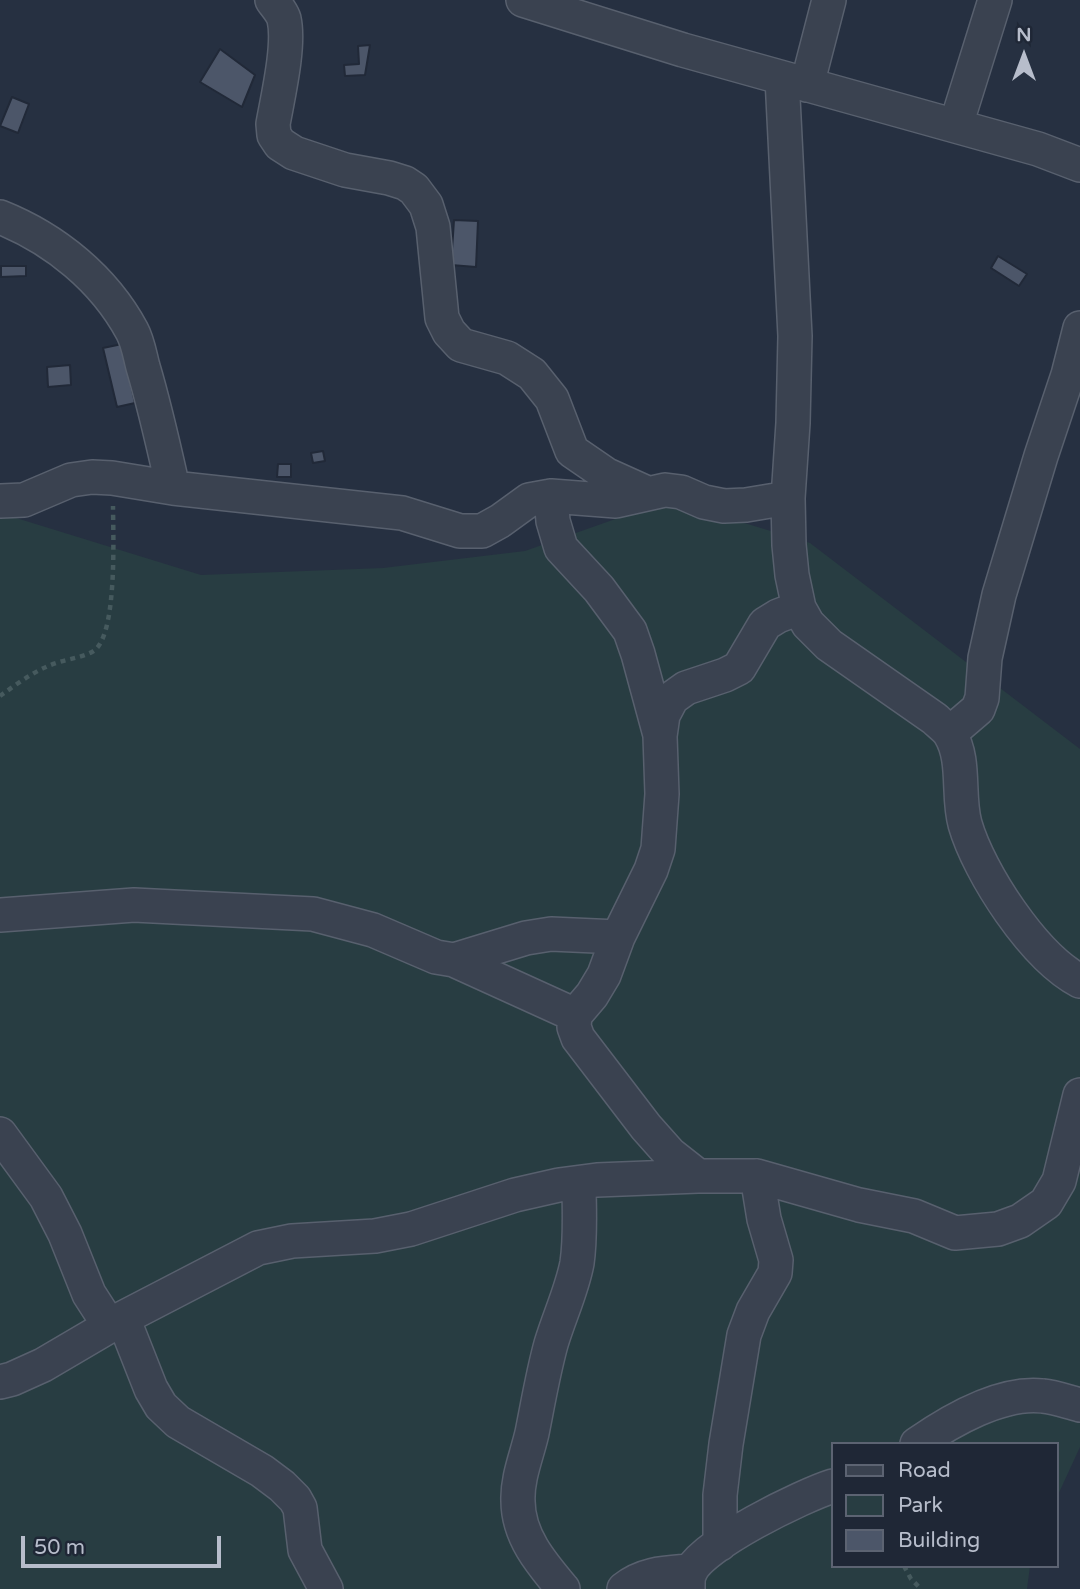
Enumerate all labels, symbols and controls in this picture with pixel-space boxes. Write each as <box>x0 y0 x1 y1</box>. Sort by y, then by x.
north arrow <box>989 21 1059 91</box>
text: N <box>1016 24 1032 46</box>
legend <box>832 1442 1059 1568</box>
text: Road <box>898 1458 951 1483</box>
text: Park <box>898 1493 943 1518</box>
scale bar <box>24 1522 224 1566</box>
text: Building <box>898 1528 980 1553</box>
text: 50 m <box>34 1535 85 1560</box>

